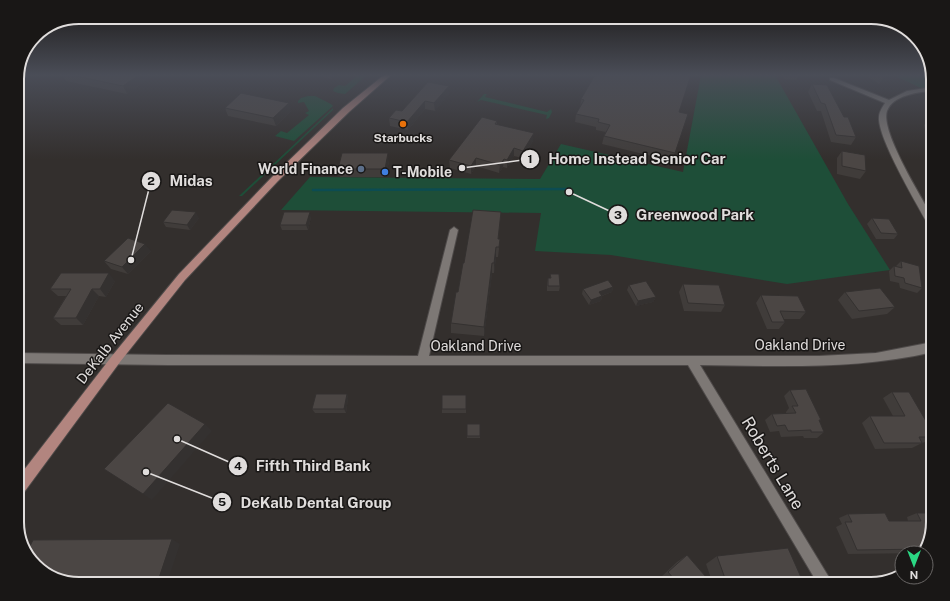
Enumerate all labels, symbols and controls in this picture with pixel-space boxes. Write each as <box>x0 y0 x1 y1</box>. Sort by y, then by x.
marker: Starbucks <box>398 119 408 129</box>
place label: Starbucks <box>374 131 432 145</box>
callout: Home Instead Senior Car <box>520 146 734 173</box>
text: Home Instead Senior Car <box>548 150 726 167</box>
text: 1 <box>527 152 533 166</box>
place label: World Finance <box>258 161 353 177</box>
marker: World Finance <box>356 164 366 174</box>
place label: T-Mobile <box>393 164 452 180</box>
callout: Midas <box>141 167 220 194</box>
marker: T-Mobile <box>380 167 390 177</box>
text: Midas <box>169 172 213 189</box>
text: 2 <box>147 174 155 188</box>
callout: Greenwood Park <box>608 202 762 229</box>
text: Greenwood Park <box>636 206 754 223</box>
text: 3 <box>614 208 622 222</box>
street label: DeKalb Avenue <box>73 299 147 387</box>
street label: Oakland Drive <box>755 337 846 353</box>
street label: Oakland Drive <box>431 338 522 354</box>
street label: Roberts Lane <box>737 413 809 513</box>
callout: Fifth Third Bank <box>228 452 378 479</box>
text: Fifth Third Bank <box>256 457 371 474</box>
text: 4 <box>234 459 242 473</box>
callout: DeKalb Dental Group <box>212 489 399 516</box>
text: DeKalb Dental Group <box>241 494 391 511</box>
text: 5 <box>218 495 226 509</box>
north arrow <box>894 545 934 585</box>
text: N <box>910 569 918 581</box>

